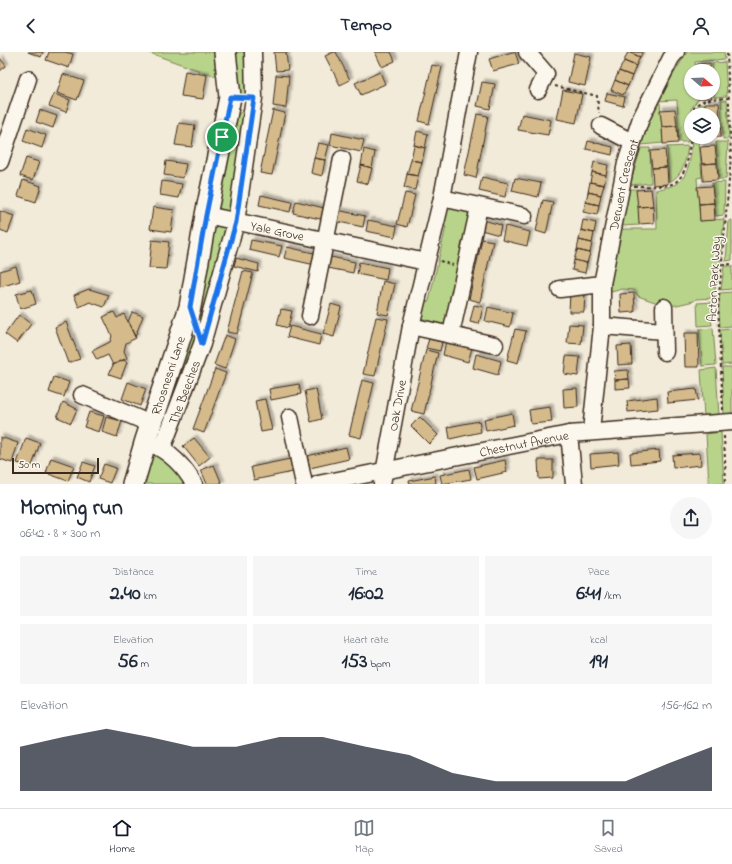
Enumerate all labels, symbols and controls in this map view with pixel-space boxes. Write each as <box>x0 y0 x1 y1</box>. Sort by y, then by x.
text: Tempo <box>340 13 392 39</box>
icon: back <box>20 15 42 37</box>
icon: person <box>690 15 712 37</box>
north arrow <box>684 64 720 100</box>
map controls <box>684 64 720 144</box>
button: layers <box>684 108 720 144</box>
pin <box>205 120 239 154</box>
icon: arrive <box>211 126 233 148</box>
street label: Derwent Crescent <box>605 136 645 234</box>
street label: Yale Grove <box>248 217 306 247</box>
street label: Acton Park Way <box>703 236 727 322</box>
street label: Rhosnesni Lane <box>147 334 191 418</box>
street label: The Beeches <box>164 357 206 427</box>
street label: Oak Drive <box>384 378 412 433</box>
street label: Chestnut Avenue <box>478 426 571 463</box>
scale bar <box>12 456 99 475</box>
text: 50 m <box>18 457 40 473</box>
text: Morning run <box>20 493 123 525</box>
button: share <box>670 497 712 539</box>
text: 06:42 · 8 × 300 m <box>20 524 100 543</box>
text: Distance <box>113 564 154 580</box>
text: Time <box>355 564 377 580</box>
text: Pace <box>588 564 609 580</box>
text: 2.40 <box>110 580 141 609</box>
text: 16:02 <box>348 580 384 609</box>
text: 6:41 <box>576 580 601 609</box>
text: km <box>141 588 157 604</box>
text: /km <box>601 588 621 604</box>
text: Elevation <box>113 632 154 648</box>
text: Heart rate <box>343 632 389 648</box>
text: kcal <box>590 632 607 648</box>
text: 56 <box>118 648 138 677</box>
text: 153 <box>341 648 367 677</box>
text: 191 <box>589 648 608 677</box>
text: m <box>138 656 149 672</box>
text: bpm <box>367 656 391 672</box>
text: Elevation <box>20 696 68 715</box>
text: 156–162 m <box>661 696 712 715</box>
tab: Home <box>109 817 135 857</box>
tab: Map <box>353 817 375 857</box>
tab: Saved <box>594 817 623 857</box>

